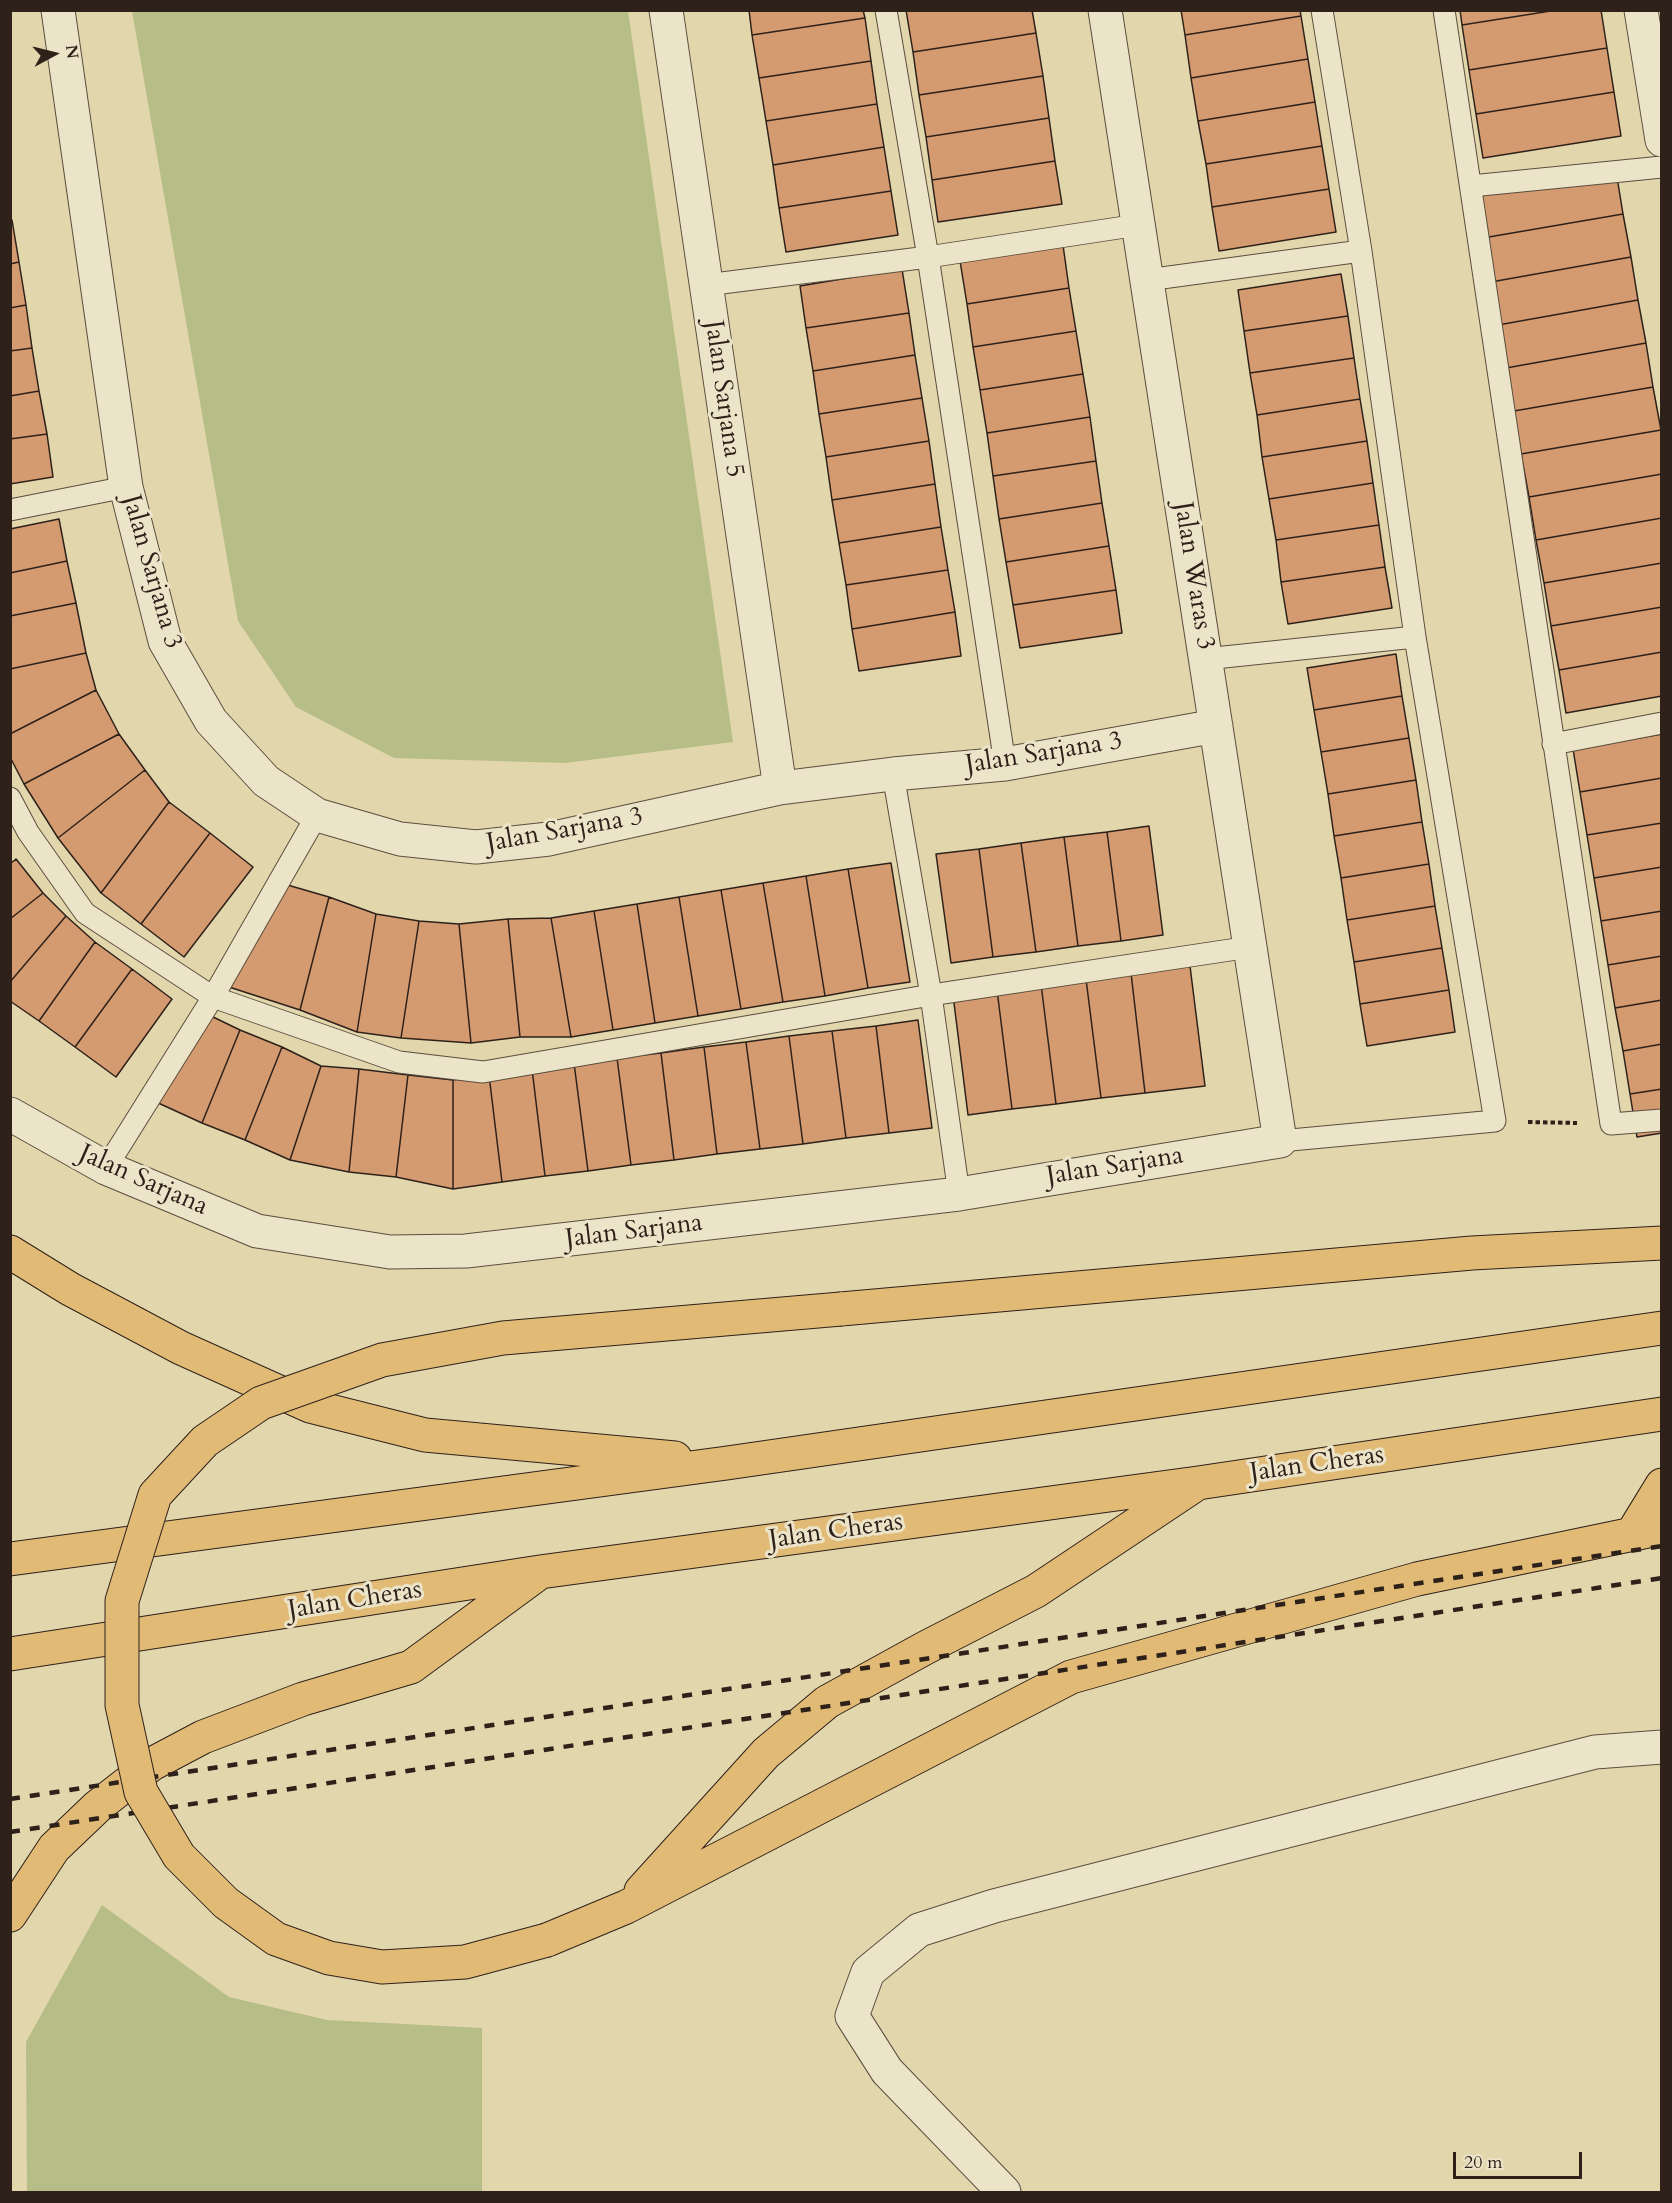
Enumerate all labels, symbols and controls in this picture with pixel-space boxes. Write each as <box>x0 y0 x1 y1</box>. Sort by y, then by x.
north arrow <box>24 24 84 84</box>
text: N <box>60 44 84 60</box>
street label: Jalan Sarjana 5 <box>697 318 749 480</box>
street label: Jalan Sarjana 3 <box>114 492 188 652</box>
street label: Jalan Waras 3 <box>1166 500 1220 652</box>
street label: Jalan Sarjana 3 <box>963 726 1125 782</box>
street label: Jalan Sarjana 3 <box>484 802 646 860</box>
street label: Jalan Sarjana <box>74 1139 212 1223</box>
street label: Jalan Sarjana <box>1044 1141 1186 1193</box>
street label: Jalan Sarjana <box>564 1208 704 1256</box>
street label: Jalan Cheras <box>1248 1440 1386 1490</box>
street label: Jalan Cheras <box>767 1507 905 1557</box>
street label: Jalan Cheras <box>286 1575 424 1627</box>
scale bar <box>1456 2140 1585 2178</box>
text: 20 m <box>1464 2150 1503 2175</box>

